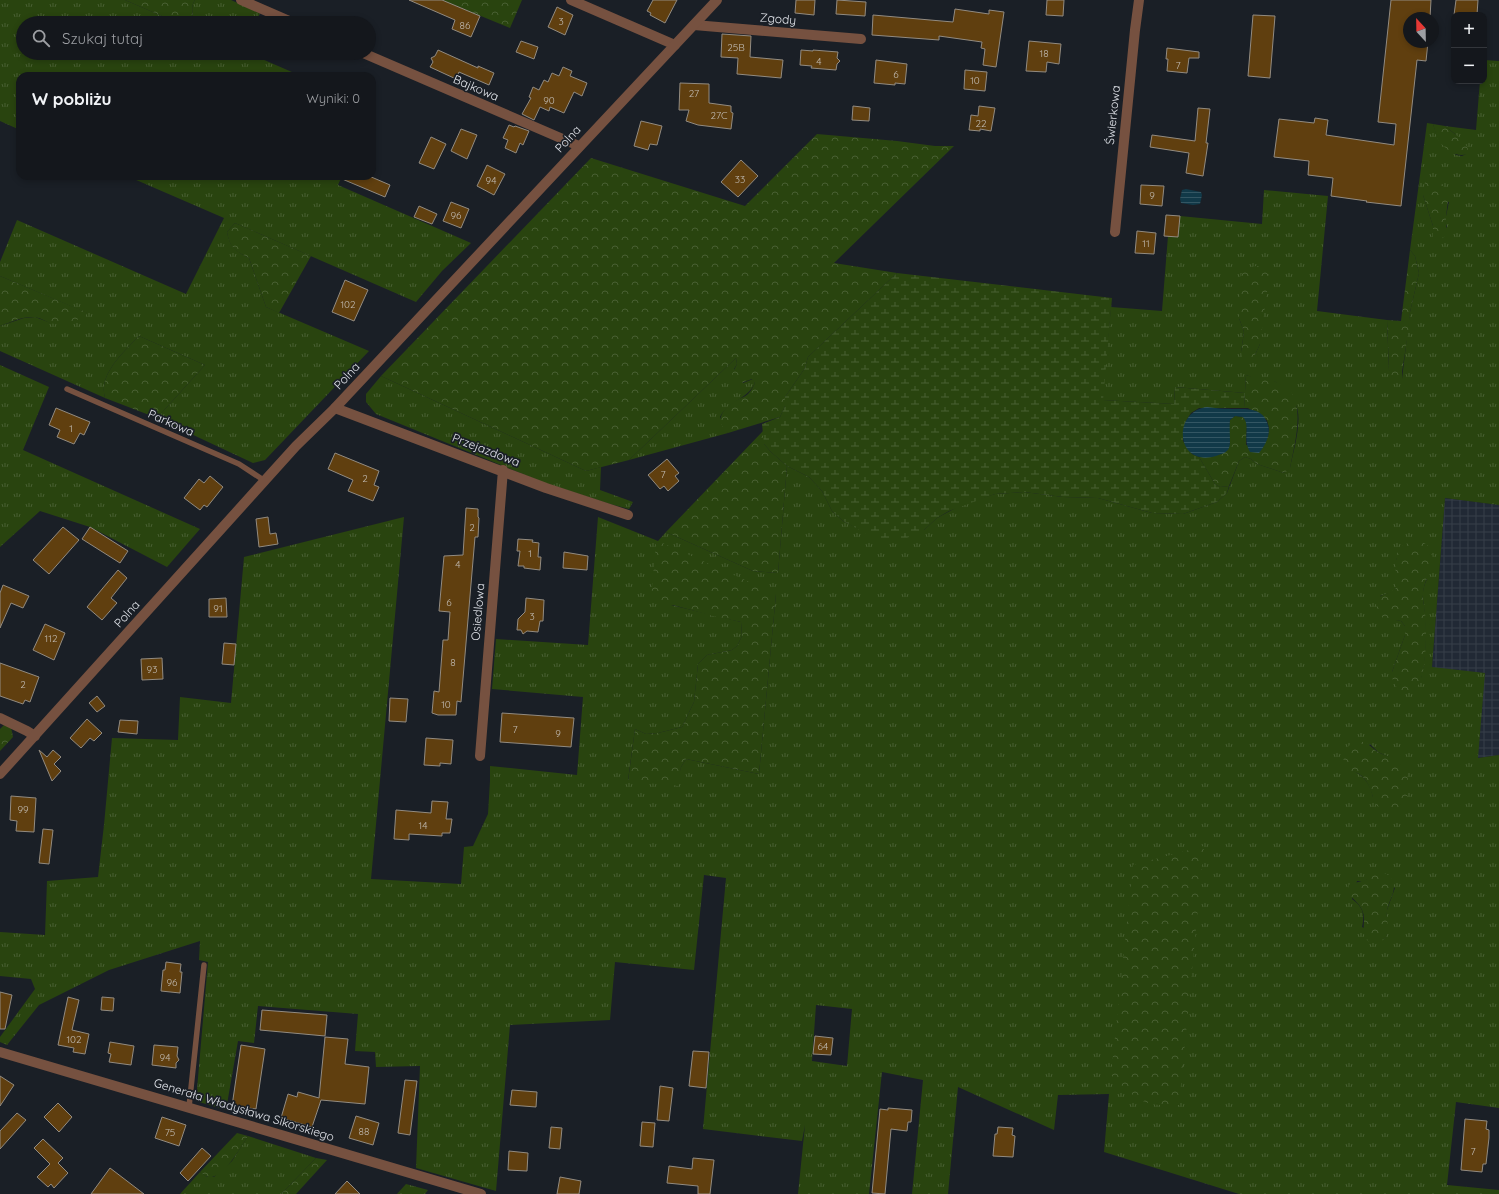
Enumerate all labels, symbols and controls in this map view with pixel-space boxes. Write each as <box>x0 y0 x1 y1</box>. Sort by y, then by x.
street label: Zgody <box>759 9 797 28</box>
north arrow <box>1403 12 1439 48</box>
map controls <box>1451 12 1487 84</box>
button: + <box>1451 12 1487 48</box>
house number: 3 <box>558 15 564 28</box>
search box <box>16 16 376 60</box>
house number: 86 <box>460 19 471 32</box>
icon: search <box>30 27 52 49</box>
text: Szukaj tutaj <box>62 29 143 48</box>
house number: 25B <box>727 41 745 54</box>
house number: 18 <box>1039 47 1049 60</box>
button: − <box>1451 48 1487 84</box>
house number: 4 <box>816 55 822 68</box>
house number: 7 <box>1175 59 1181 72</box>
house number: 6 <box>893 68 899 81</box>
street label: Bajkowa <box>451 71 501 104</box>
house number: 10 <box>970 74 980 87</box>
street label: Świerkowa <box>1102 85 1123 145</box>
house number: 27 <box>689 87 699 100</box>
text: W pobliżu <box>32 88 112 109</box>
text: Wyniki: 0 <box>306 90 360 106</box>
house number: 90 <box>543 94 555 107</box>
house number: 27C <box>711 109 728 122</box>
house number: 22 <box>975 117 987 130</box>
street label: Polna <box>551 122 584 155</box>
house number: 33 <box>735 173 745 186</box>
house number: 94 <box>486 174 496 187</box>
house number: 9 <box>1149 189 1155 202</box>
house number: 96 <box>451 209 462 222</box>
house number: 11 <box>1142 237 1150 250</box>
house number: 102 <box>340 298 356 311</box>
street label: Polna <box>330 359 363 392</box>
street label: Parkowa <box>146 406 197 439</box>
house number: 1 <box>69 422 73 435</box>
street label: Przejazdowa <box>450 430 522 469</box>
house number: 7 <box>660 468 666 481</box>
house number: 2 <box>362 472 368 485</box>
house number: 2 <box>469 521 475 534</box>
house number: 1 <box>528 547 532 560</box>
house number: 4 <box>455 558 461 571</box>
street label: Osiedlowa <box>468 583 487 641</box>
house number: 6 <box>446 596 452 609</box>
street label: Polna <box>111 597 143 630</box>
house number: 91 <box>213 602 223 615</box>
house number: 3 <box>529 610 535 623</box>
house number: 112 <box>45 632 58 645</box>
house number: 8 <box>450 656 456 669</box>
house number: 93 <box>147 663 157 676</box>
house number: 2 <box>20 678 26 691</box>
house number: 10 <box>441 698 451 711</box>
house number: 7 <box>512 723 518 736</box>
house number: 9 <box>555 727 561 740</box>
house number: 99 <box>17 803 29 816</box>
house number: 14 <box>419 819 427 832</box>
house number: 96 <box>167 976 178 989</box>
house number: 102 <box>66 1033 82 1046</box>
house number: 64 <box>818 1040 828 1053</box>
house number: 94 <box>160 1051 170 1064</box>
street label: Generała Władysława Sikorskiego <box>152 1075 336 1144</box>
house number: 88 <box>359 1125 369 1138</box>
house number: 75 <box>165 1126 175 1139</box>
house number: 7 <box>1470 1145 1476 1158</box>

